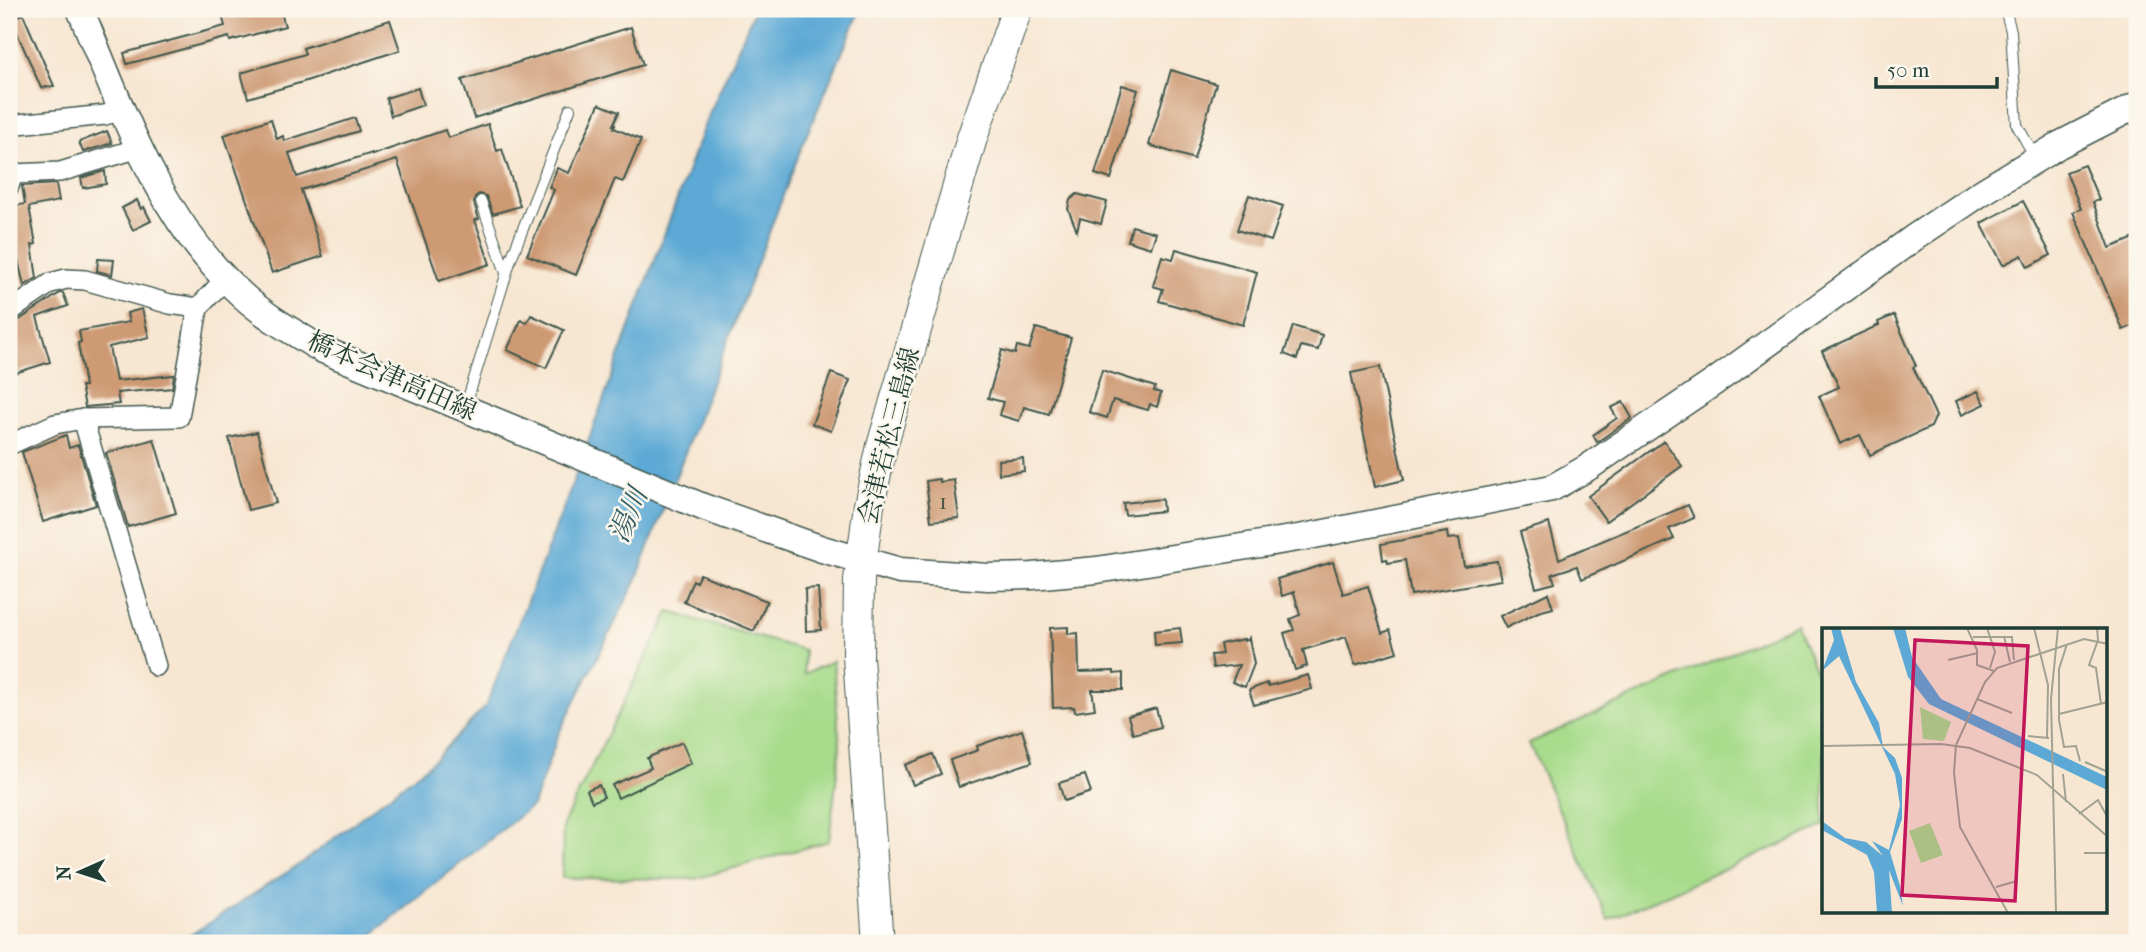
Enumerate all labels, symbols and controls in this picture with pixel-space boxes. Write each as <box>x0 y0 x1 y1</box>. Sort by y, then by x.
scale bar <box>1876 46 1997 90</box>
text: 50 m <box>1887 58 1930 82</box>
street label: 橋本会津高田線 <box>303 325 481 427</box>
street label: 会津若松三島線 <box>852 344 926 528</box>
water label: 湯川 <box>602 480 655 547</box>
house number: 1 <box>939 488 947 515</box>
inset map <box>1822 628 2108 914</box>
north arrow <box>46 836 116 906</box>
text: N <box>53 864 75 881</box>

